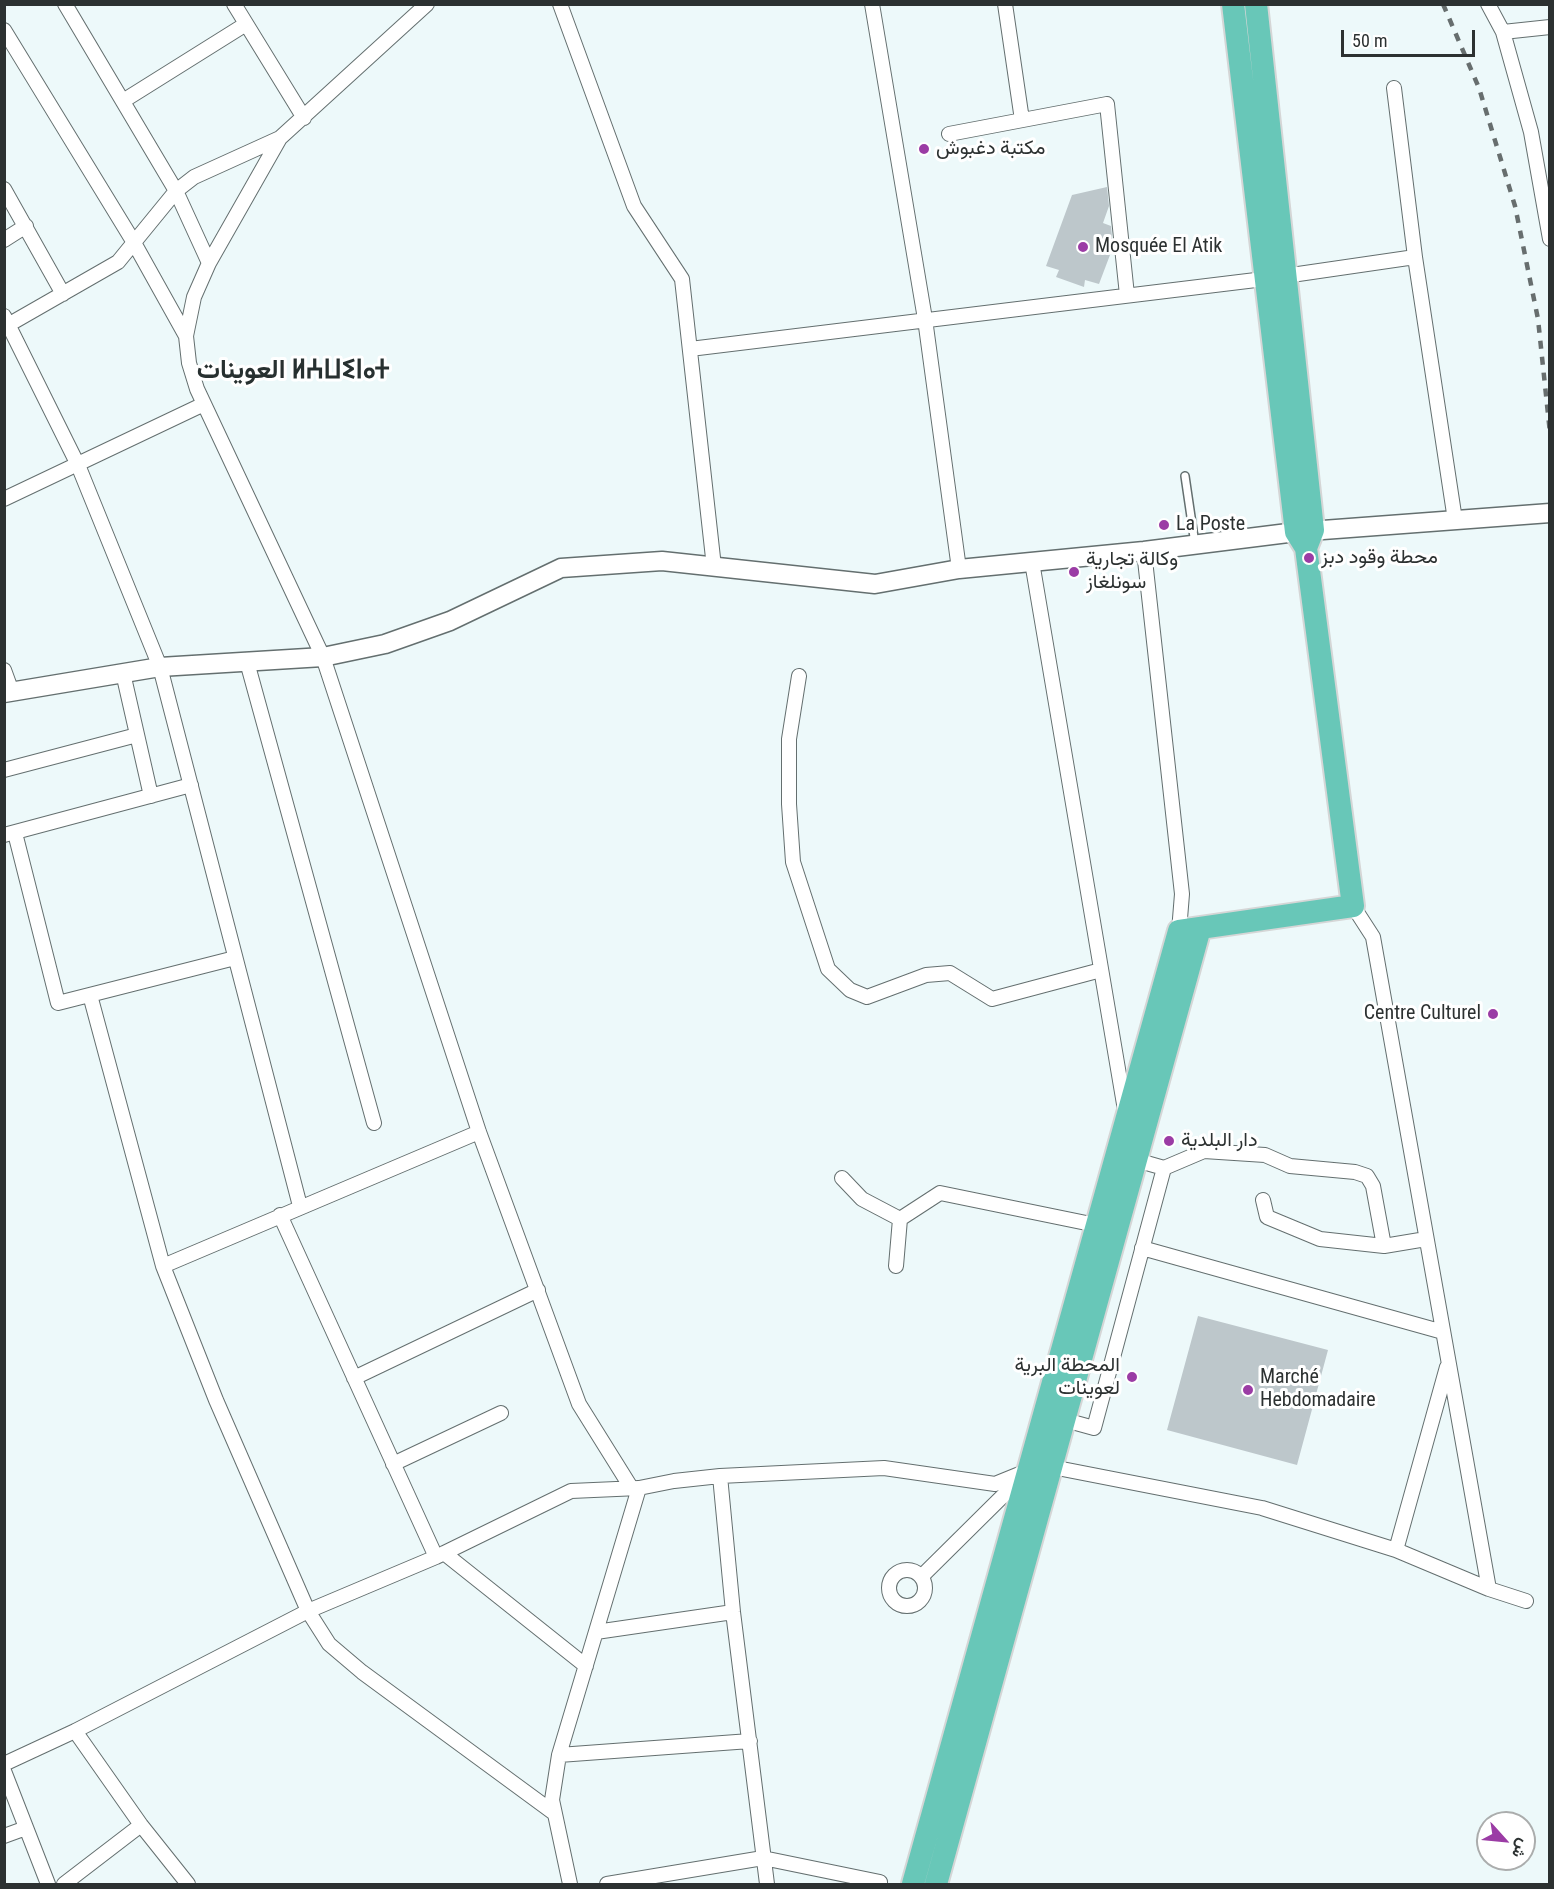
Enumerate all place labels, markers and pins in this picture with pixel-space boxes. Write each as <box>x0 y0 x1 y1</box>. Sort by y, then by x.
place label: مكتبة دغبوش <box>936 137 1045 161</box>
marker: مكتبة دغبوش <box>917 142 931 156</box>
place label: Mosquée El Atik <box>1095 235 1222 259</box>
marker: Mosquée El Atik <box>1076 240 1090 254</box>
place label: La Poste <box>1176 513 1245 537</box>
marker: La Poste <box>1157 518 1171 532</box>
place label: محطة وقود دبز <box>1321 546 1438 570</box>
place label: وكالة تجارية سونلغاز <box>1086 548 1178 595</box>
marker: محطة وقود دبز <box>1302 551 1316 565</box>
marker: وكالة تجارية سونلغاز <box>1067 565 1081 579</box>
place label: Centre Culturel <box>1364 1002 1481 1026</box>
marker: Centre Culturel <box>1486 1007 1500 1021</box>
place label: دار البلدية <box>1181 1129 1258 1153</box>
marker: دار البلدية <box>1162 1134 1176 1148</box>
place label: المحطة البرية لعوينات <box>1014 1354 1120 1401</box>
place label: Marché Hebdomadaire <box>1260 1366 1376 1413</box>
marker: المحطة البرية لعوينات <box>1125 1370 1139 1384</box>
marker: Marché Hebdomadaire <box>1241 1383 1255 1397</box>

